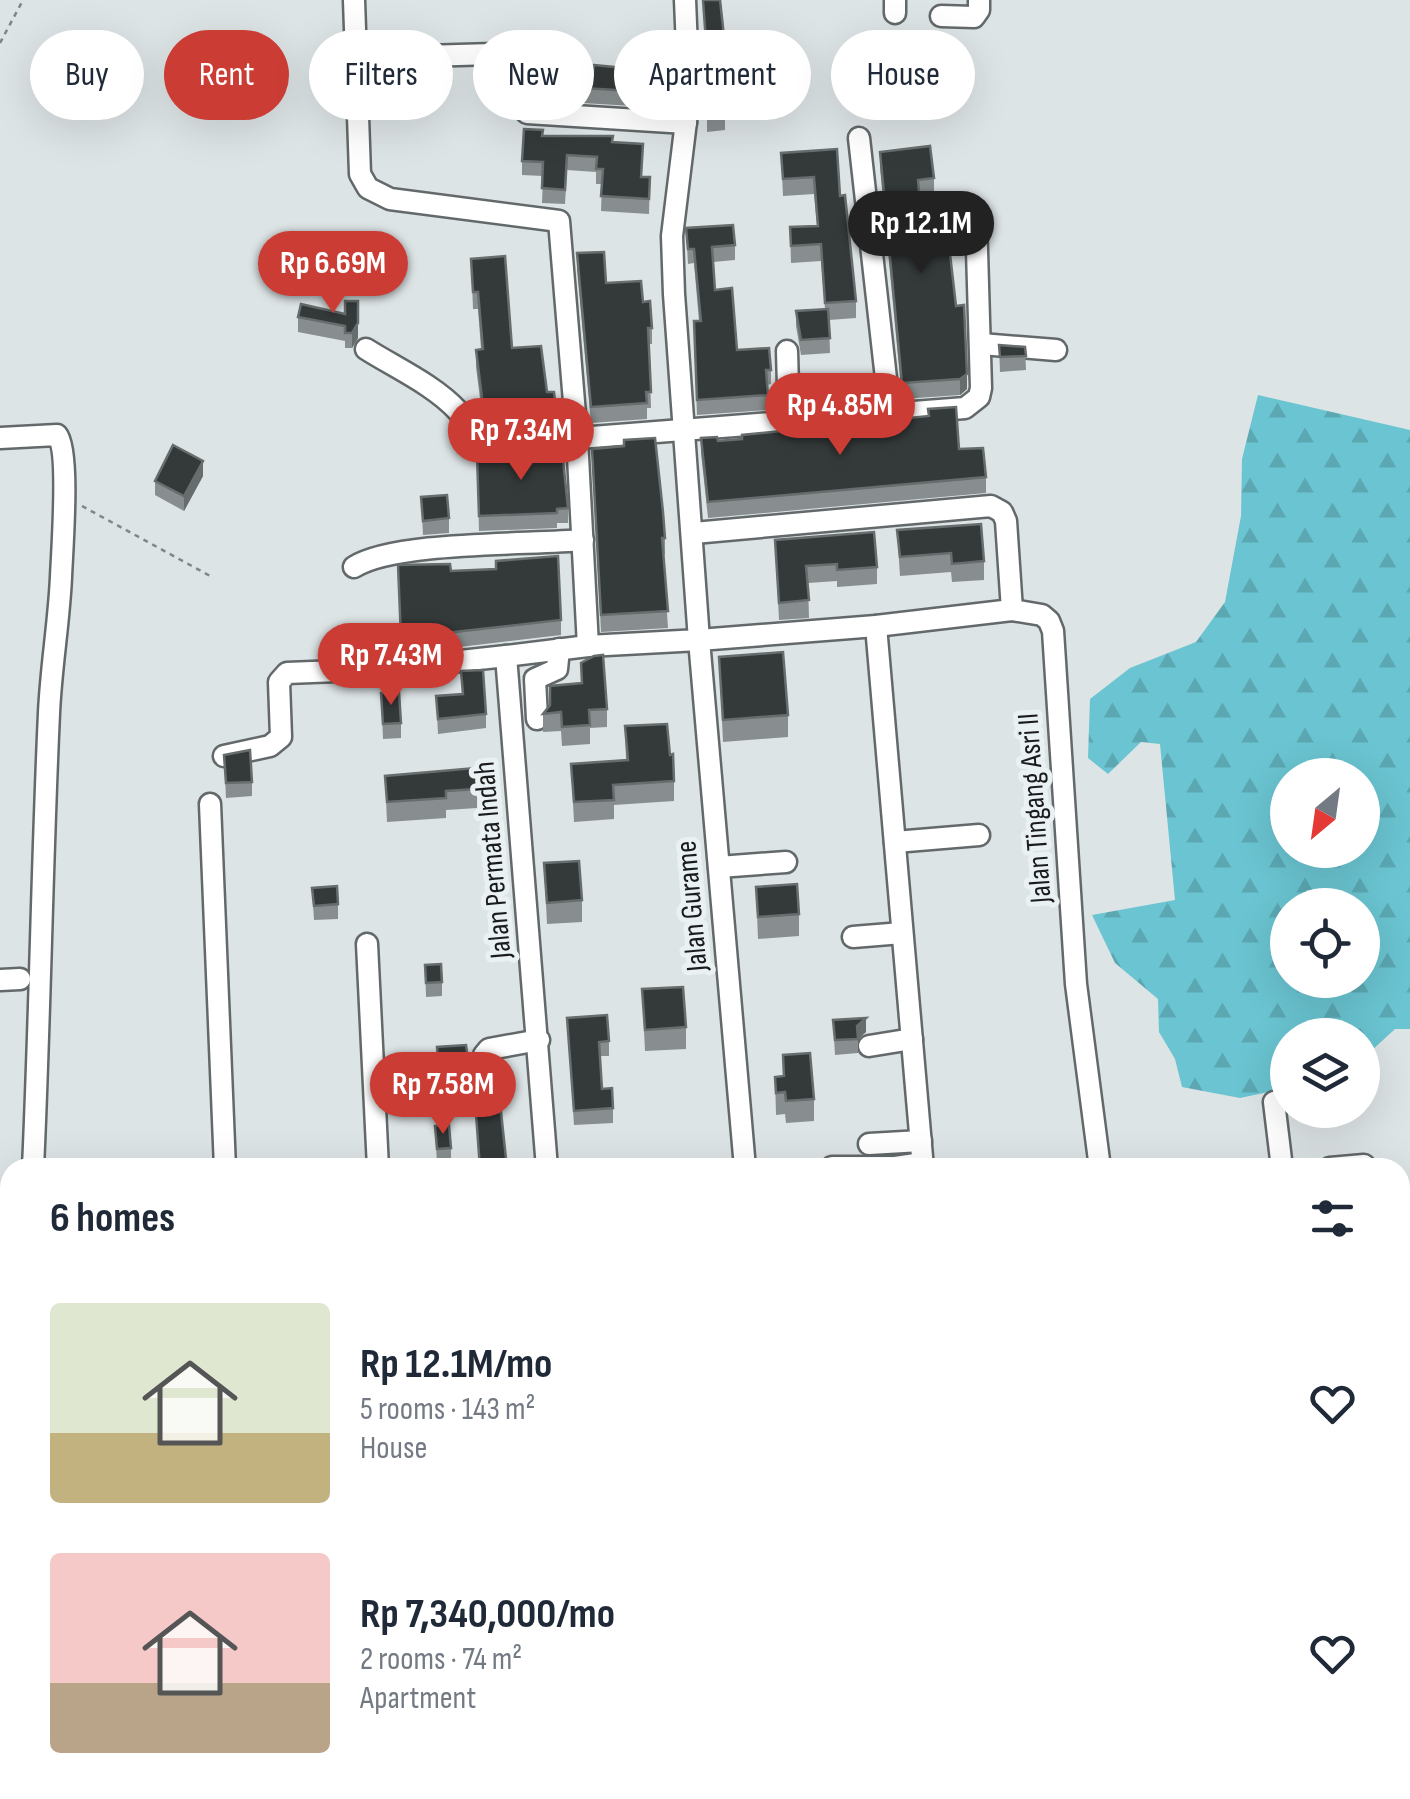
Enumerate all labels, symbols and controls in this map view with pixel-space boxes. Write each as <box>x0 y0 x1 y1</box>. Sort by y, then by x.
chip: Buy <box>30 30 144 120</box>
chip: Rent <box>164 30 289 120</box>
chip: Filters <box>309 30 453 120</box>
chip: New <box>473 30 594 120</box>
chip: Apartment <box>614 30 811 120</box>
chip: House <box>831 30 975 120</box>
pin: Rp 12.1M <box>818 191 1024 276</box>
text: Rp 12.1M <box>870 204 972 243</box>
pin: Rp 6.69M <box>230 231 436 316</box>
text: Rp 6.69M <box>280 244 386 283</box>
pin: Rp 4.85M <box>737 373 943 458</box>
text: Rp 4.85M <box>787 386 893 425</box>
pin: Rp 7.34M <box>418 398 624 483</box>
text: Rp 7.34M <box>470 411 572 450</box>
pin: Rp 7.43M <box>288 623 494 708</box>
text: Rp 7.43M <box>340 636 442 675</box>
street label: Jalan Tingang Asri II <box>1010 712 1060 905</box>
north arrow <box>1270 758 1380 868</box>
map controls <box>1270 758 1380 1128</box>
street label: Jalan Permata Indah <box>466 760 520 961</box>
street label: Jalan Gurame <box>668 839 716 974</box>
button: locate <box>1270 888 1380 998</box>
button: layers <box>1270 1018 1380 1128</box>
pin: Rp 7.58M <box>340 1052 546 1137</box>
text: Rp 7.58M <box>392 1065 494 1104</box>
icon: filters <box>1305 1191 1360 1246</box>
text: 6 homes <box>50 1193 175 1244</box>
text: Rp 12.1M/mo <box>360 1339 552 1390</box>
icon: home <box>130 1343 250 1463</box>
icon: heart <box>1305 1376 1360 1431</box>
text: 5 rooms · 143 m² <box>360 1390 535 1429</box>
text: House <box>360 1429 427 1468</box>
text: Rp 7,340,000/mo <box>360 1589 615 1640</box>
icon: home <box>130 1593 250 1713</box>
icon: heart <box>1305 1626 1360 1681</box>
text: 2 rooms · 74 m² <box>360 1640 522 1679</box>
text: Apartment <box>360 1679 476 1718</box>

